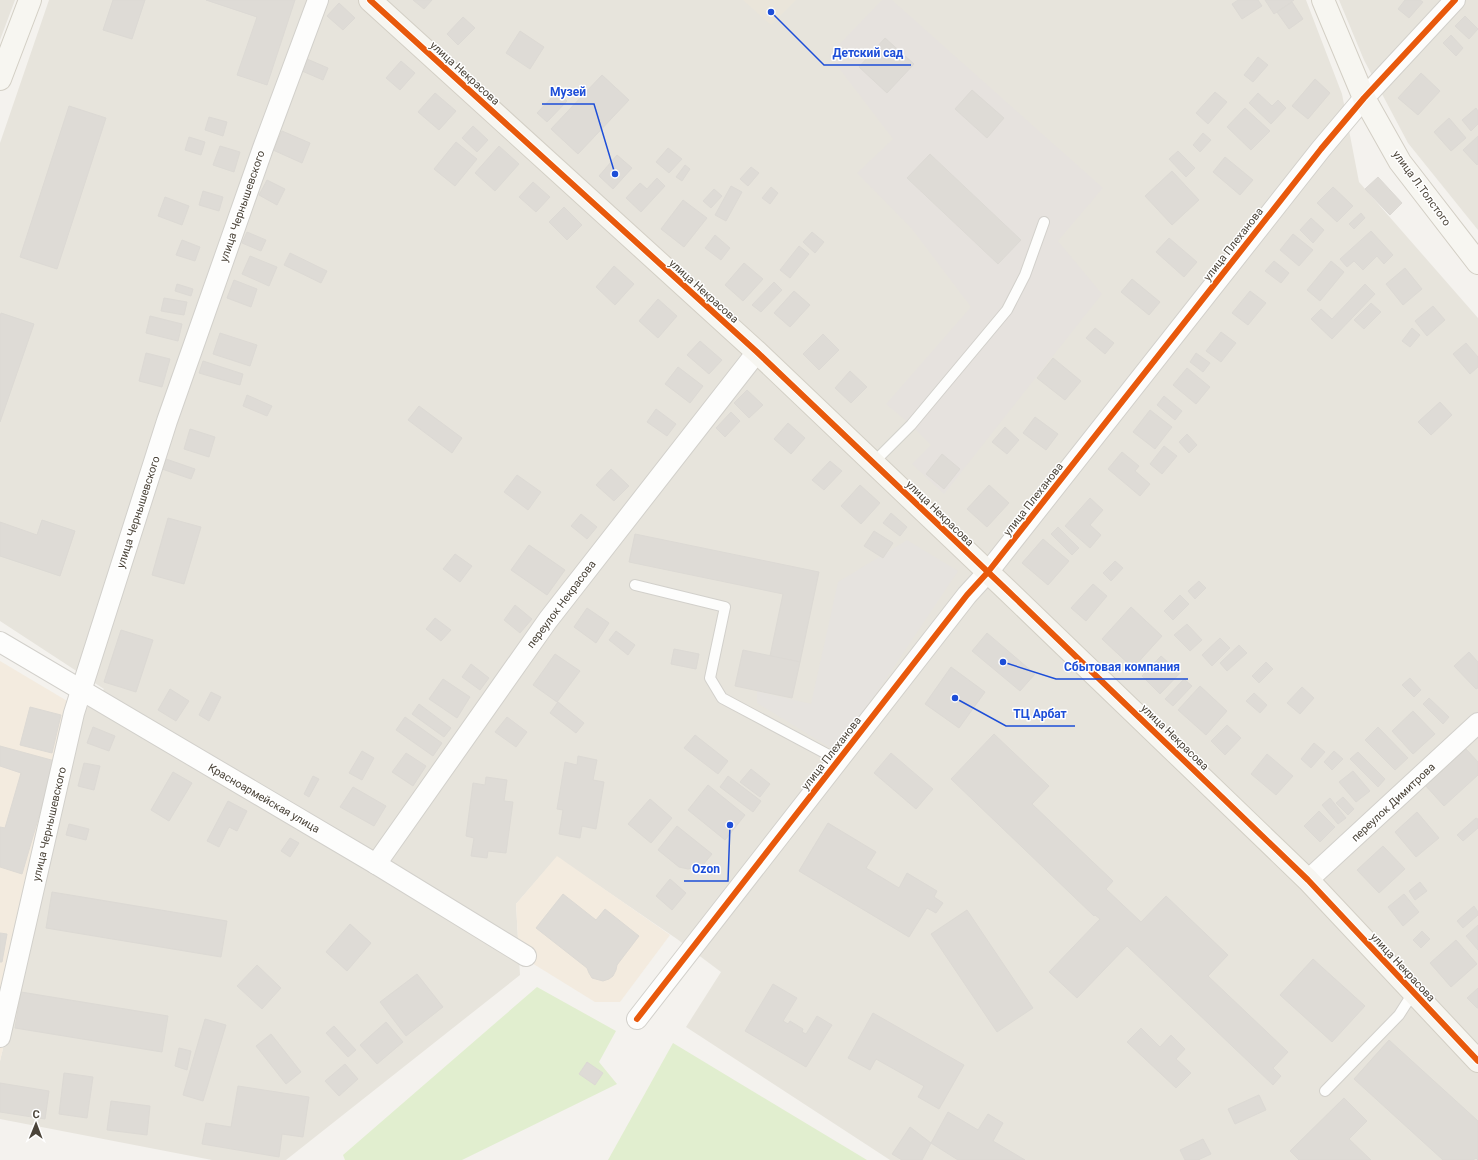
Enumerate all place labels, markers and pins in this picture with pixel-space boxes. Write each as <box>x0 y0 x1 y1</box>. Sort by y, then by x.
callout: Детский сад <box>824 41 911 65</box>
callout: Музей <box>542 80 594 104</box>
callout: Сбытовая компания <box>1056 655 1188 679</box>
callout: ТЦ Арбат <box>1006 702 1075 726</box>
callout: Ozon <box>684 857 728 881</box>

